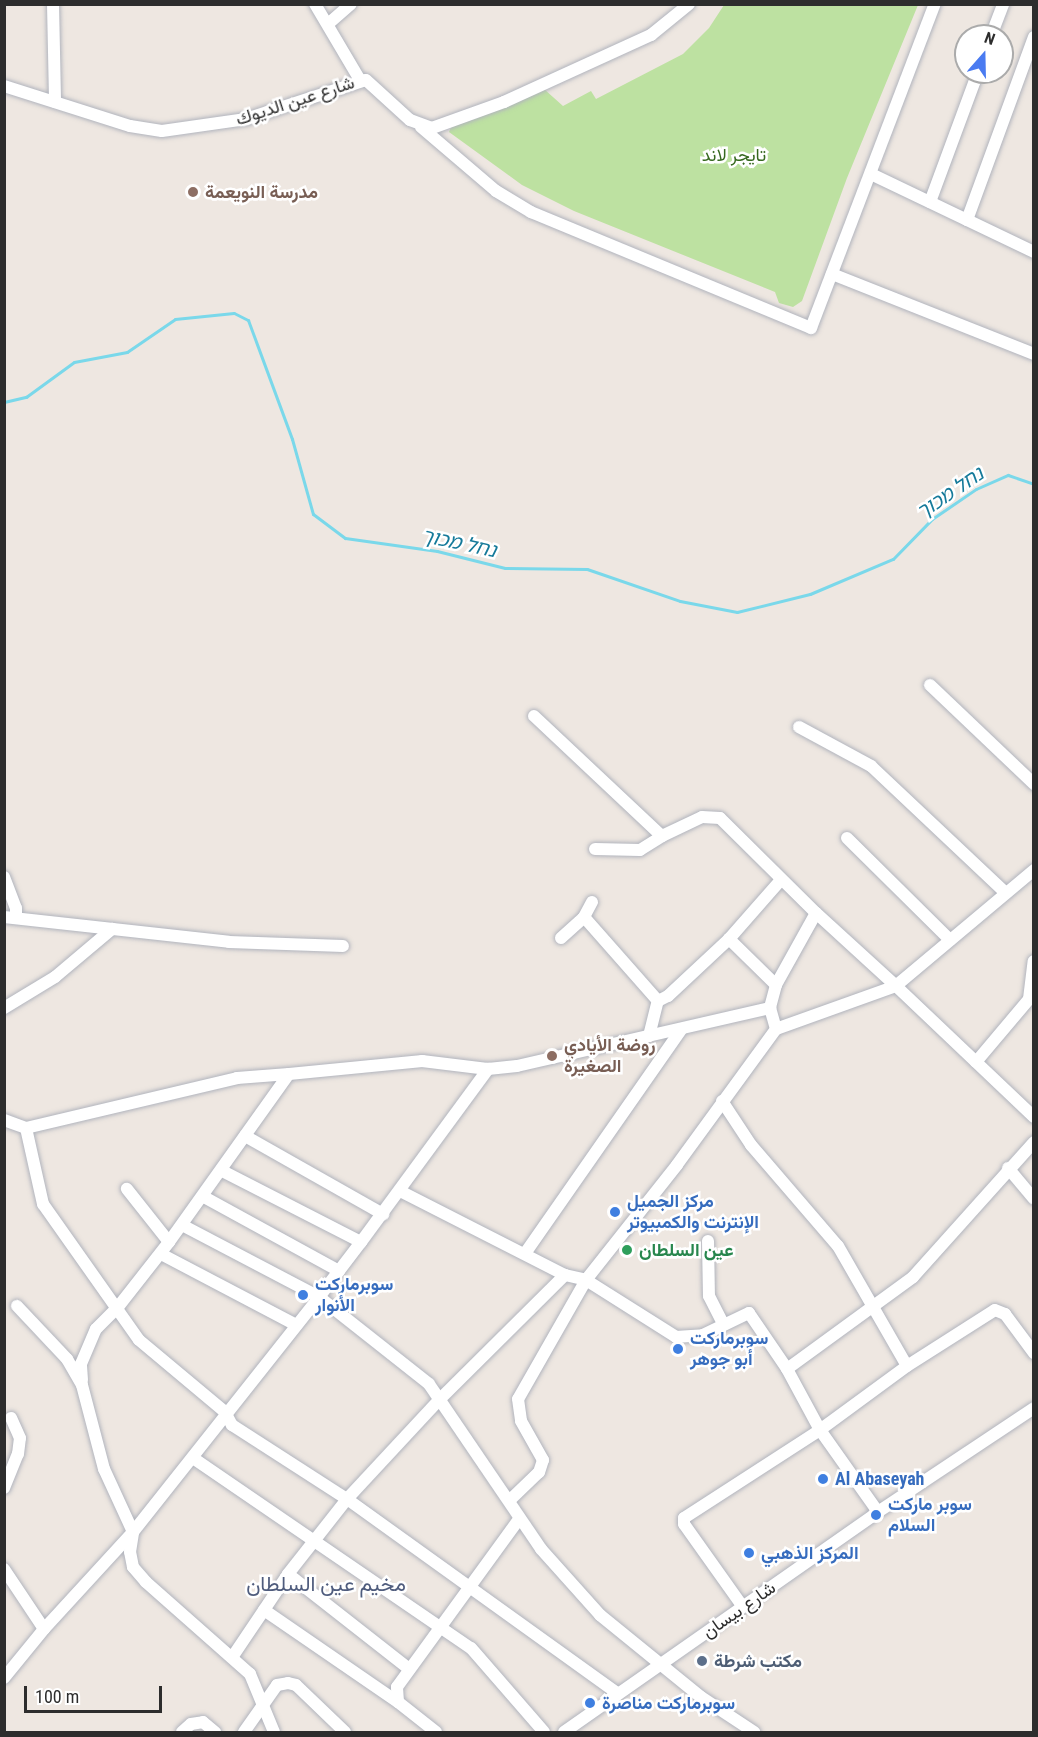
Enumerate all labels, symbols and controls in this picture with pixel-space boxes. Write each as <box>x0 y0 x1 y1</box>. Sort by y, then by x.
north arrow <box>954 24 1014 84</box>
text: N <box>982 28 997 49</box>
street label: شارع عين الديوك <box>233 72 357 130</box>
park label: تايجر لاند <box>702 144 766 166</box>
place label: مدرسة النويعمة <box>205 181 318 203</box>
marker: مدرسة النويعمة <box>186 185 200 199</box>
water label: נחל מכוך <box>912 462 988 524</box>
water label: נחל מכוך <box>419 523 499 563</box>
place label: روضة الأيادي الصغيرة <box>564 1035 656 1078</box>
marker: روضة الأيادي الصغيرة <box>545 1049 559 1063</box>
place label: مركز الجميل الإنترنت والكمبيوتر <box>627 1191 759 1234</box>
marker: مركز الجميل الإنترنت والكمبيوتر <box>608 1205 622 1219</box>
place label: عين السلطان <box>639 1239 734 1261</box>
marker: عين السلطان <box>620 1243 634 1257</box>
place label: سوبرماركت الأنوار <box>315 1274 393 1316</box>
marker: سوبرماركت الأنوار <box>296 1288 310 1302</box>
place label: سوبرماركت أبو جوهر <box>690 1328 768 1370</box>
marker: سوبرماركت أبو جوهر <box>671 1342 685 1356</box>
place label: Al Abaseyah <box>835 1468 924 1490</box>
marker: Al Abaseyah <box>816 1472 830 1486</box>
place label: سوبر ماركت السلام <box>888 1494 972 1537</box>
marker: سوبر ماركت السلام <box>869 1508 883 1522</box>
place label: المركز الذهبي <box>761 1542 859 1564</box>
marker: المركز الذهبي <box>742 1546 756 1560</box>
district label: مخيم عين السلطان <box>246 1571 406 1597</box>
street label: شارع بيسان <box>698 1577 780 1643</box>
place label: مكتب شرطة <box>714 1650 802 1672</box>
marker: مكتب شرطة <box>695 1654 709 1668</box>
scale bar <box>27 1674 165 1712</box>
text: 100 m <box>35 1686 79 1707</box>
place label: سوبرماركت مناصرة <box>602 1692 735 1714</box>
marker: سوبرماركت مناصرة <box>583 1696 597 1710</box>

